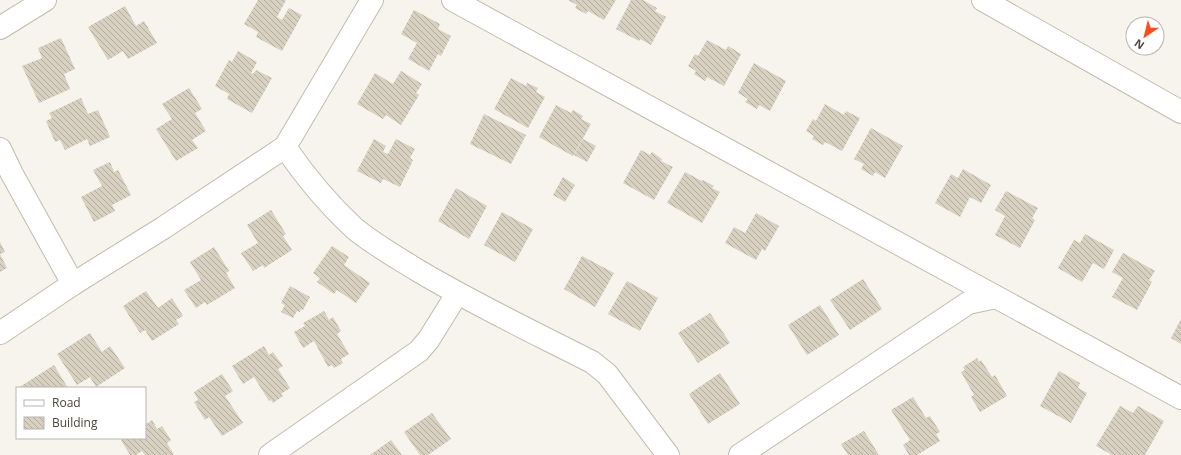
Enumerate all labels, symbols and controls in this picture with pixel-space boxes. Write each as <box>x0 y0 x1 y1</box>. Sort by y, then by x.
north arrow <box>1125 16 1165 56</box>
text: N <box>1131 36 1147 53</box>
legend <box>16 387 146 439</box>
text: Road <box>52 394 81 411</box>
text: Building <box>52 414 98 431</box>

